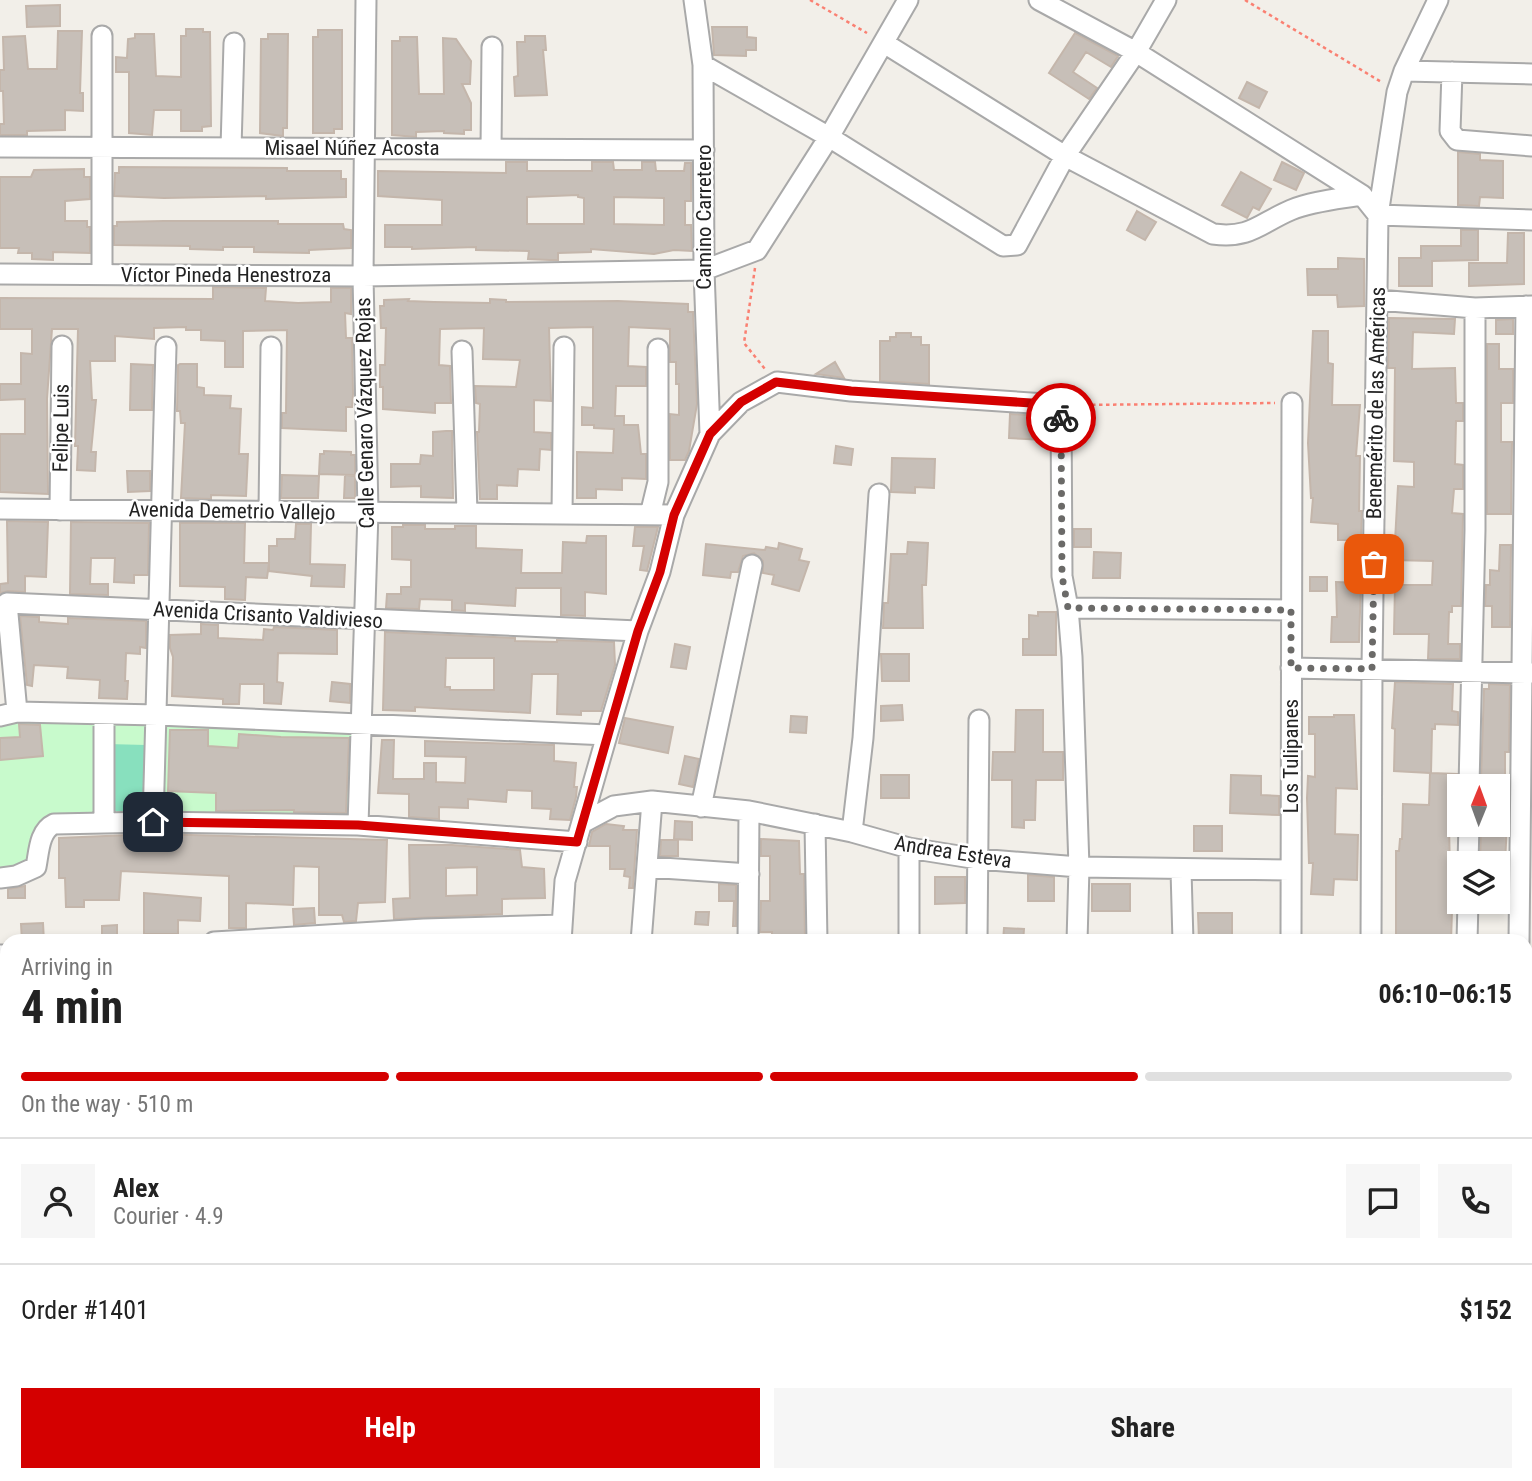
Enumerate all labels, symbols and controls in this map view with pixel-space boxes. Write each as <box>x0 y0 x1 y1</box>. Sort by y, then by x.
street label: Misael Núñez Acosta <box>264 136 440 160</box>
street label: Camino Carretero <box>692 144 716 290</box>
street label: Víctor Pineda Henestroza <box>121 263 331 287</box>
street label: Benemérito de las Américas <box>1362 287 1390 519</box>
street label: Calle Genaro Vázquez Rojas <box>351 297 379 529</box>
courier <box>1026 383 1096 453</box>
street label: Felipe Luis <box>48 384 74 472</box>
icon: bike <box>1042 399 1080 437</box>
street label: Avenida Demetrio Vallejo <box>128 497 336 525</box>
pin <box>1344 534 1404 594</box>
icon: bag <box>1355 545 1393 583</box>
street label: Avenida Crisanto Valdivieso <box>152 597 384 633</box>
street label: Los Tulipanes <box>1279 699 1303 813</box>
north arrow <box>1447 774 1510 836</box>
map controls <box>1447 774 1510 914</box>
pin <box>123 792 183 852</box>
icon: home <box>134 803 172 841</box>
street label: Andrea Esteva <box>893 831 1013 873</box>
button: layers <box>1447 851 1510 914</box>
text: Arriving in <box>21 954 113 981</box>
text: 06:10–06:15 <box>1378 979 1512 1009</box>
text: 4 min <box>21 980 123 1034</box>
text: On the way · 510 m <box>21 1091 193 1118</box>
button: person <box>21 1164 95 1238</box>
button: chat <box>1346 1164 1420 1238</box>
button: phone <box>1438 1164 1512 1238</box>
text: Alex <box>113 1173 159 1203</box>
text: Courier · 4.9 <box>113 1203 224 1230</box>
text: Order #1401 <box>21 1295 149 1325</box>
text: $152 <box>1459 1295 1512 1325</box>
button: Help <box>21 1388 760 1468</box>
button: Share <box>774 1388 1512 1468</box>

